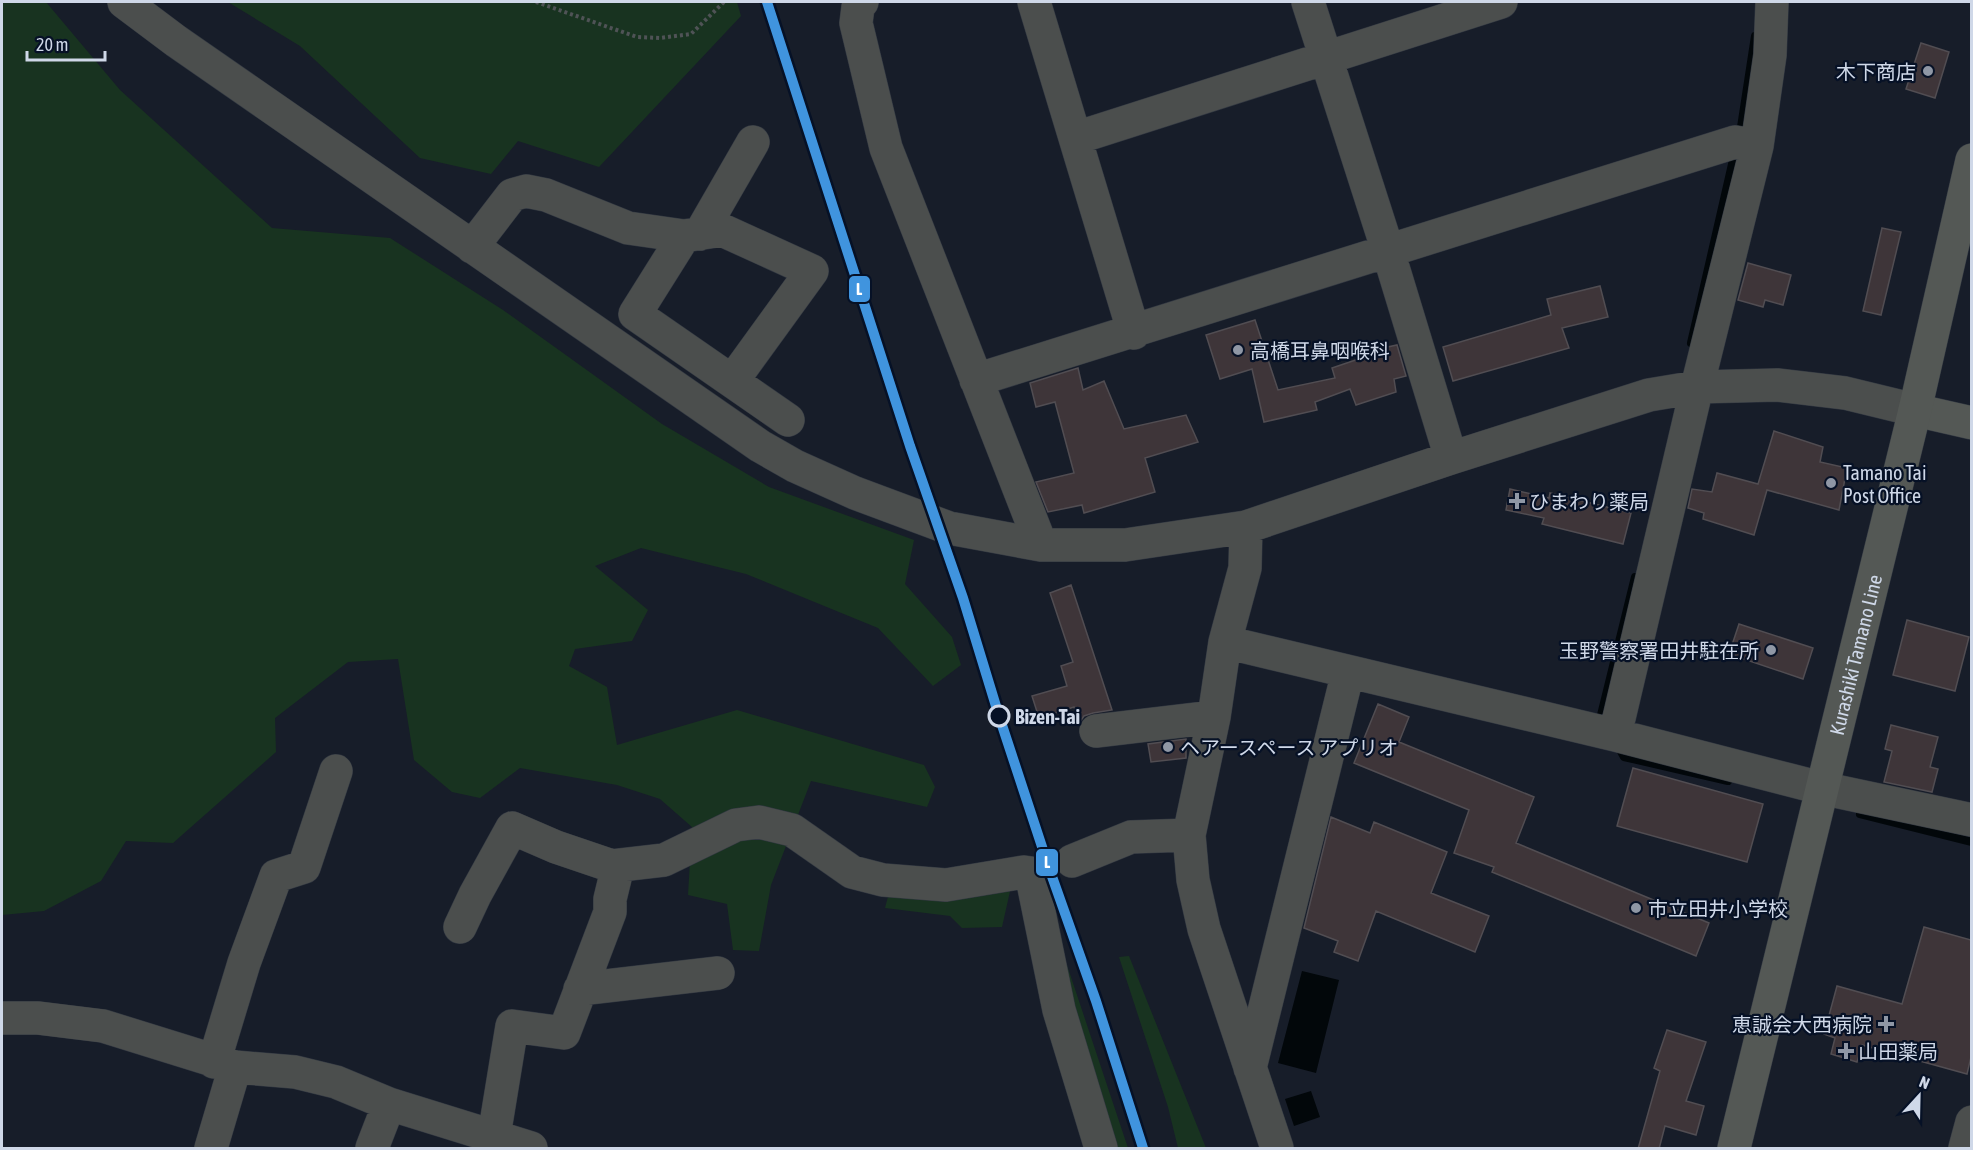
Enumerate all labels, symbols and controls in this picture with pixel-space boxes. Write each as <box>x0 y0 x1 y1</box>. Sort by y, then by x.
scale bar <box>27 24 105 62</box>
text: 20 m <box>36 34 68 55</box>
place label: 木下商店 <box>1836 60 1916 83</box>
marker: 木下商店 <box>1921 64 1935 78</box>
line badge: L <box>848 275 871 303</box>
text: L <box>856 280 863 298</box>
place label: 高橋耳鼻咽喉科 <box>1250 339 1390 362</box>
marker: 高橋耳鼻咽喉科 <box>1231 343 1245 357</box>
place label: Tamano Tai Post Office <box>1843 461 1927 507</box>
marker: Tamano Tai Post Office <box>1824 476 1838 490</box>
place label: ひまわり薬局 <box>1529 490 1649 513</box>
marker: ひまわり薬局 <box>1510 494 1524 508</box>
street label: Kurashiki Tamano Line <box>1824 572 1886 737</box>
place label: 玉野警察署田井駐在所 <box>1559 639 1759 662</box>
marker: 玉野警察署田井駐在所 <box>1764 643 1778 657</box>
marker: Bizen-Tai <box>988 705 1010 727</box>
place label: Bizen-Tai <box>1015 705 1080 728</box>
place label: ヘアースペース アプリオ <box>1180 736 1398 759</box>
marker: ヘアースペース アプリオ <box>1161 740 1175 754</box>
line badge: L <box>1035 848 1059 877</box>
text: L <box>1044 853 1051 871</box>
place label: 市立田井小学校 <box>1648 897 1788 920</box>
marker: 市立田井小学校 <box>1629 901 1643 915</box>
place label: 恵誠会大西病院 <box>1732 1013 1872 1036</box>
marker: 恵誠会大西病院 <box>1877 1015 1895 1033</box>
place label: 山田薬局 <box>1858 1040 1938 1063</box>
marker: 山田薬局 <box>1839 1044 1853 1058</box>
north arrow <box>1889 1066 1949 1126</box>
text: N <box>1917 1072 1932 1092</box>

